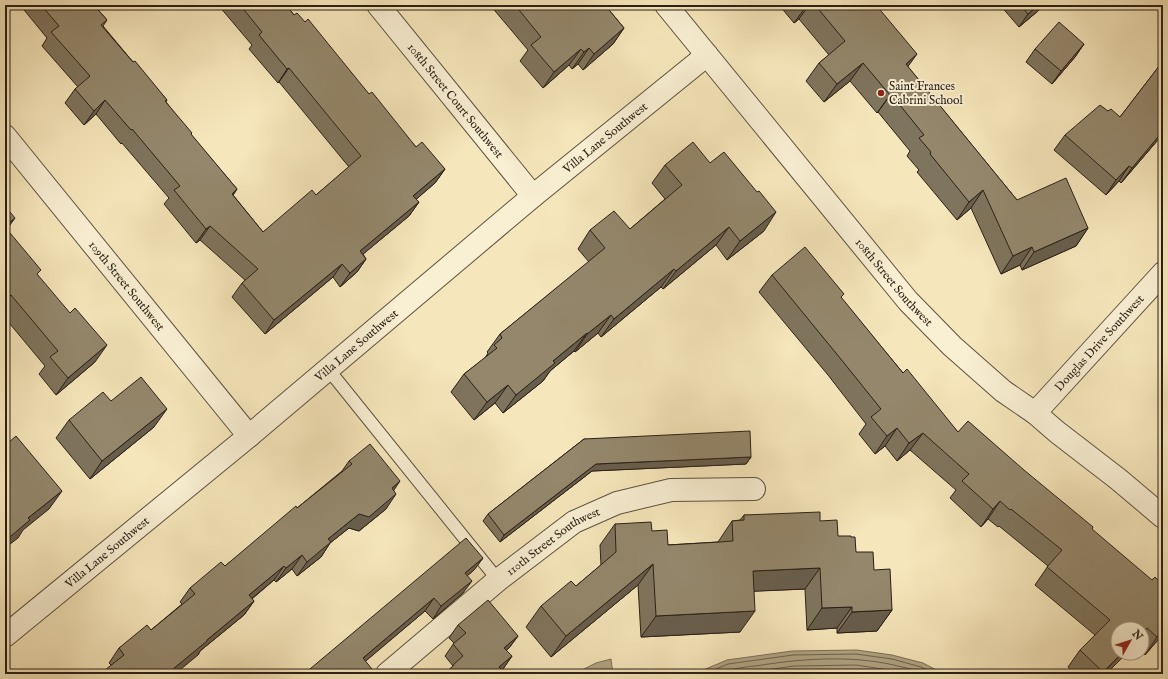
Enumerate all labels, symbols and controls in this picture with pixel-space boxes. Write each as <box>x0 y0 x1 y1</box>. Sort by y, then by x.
street label: 108th Street Court Southwest <box>404 40 507 161</box>
place label: Saint Frances Cabrini School <box>889 79 964 108</box>
marker: Saint Frances Cabrini School <box>876 88 886 98</box>
street label: Villa Lane Southwest <box>559 99 650 177</box>
street label: 108th Street Southwest <box>852 235 936 329</box>
street label: 109th Street Southwest <box>86 238 168 334</box>
street label: Douglas Drive Southwest <box>1051 291 1147 394</box>
street label: Villa Lane Southwest <box>311 306 401 385</box>
street label: 110th Street Southwest <box>503 504 602 579</box>
street label: Villa Lane Southwest <box>61 513 152 592</box>
north arrow <box>1110 621 1150 661</box>
text: N <box>1128 626 1146 644</box>

